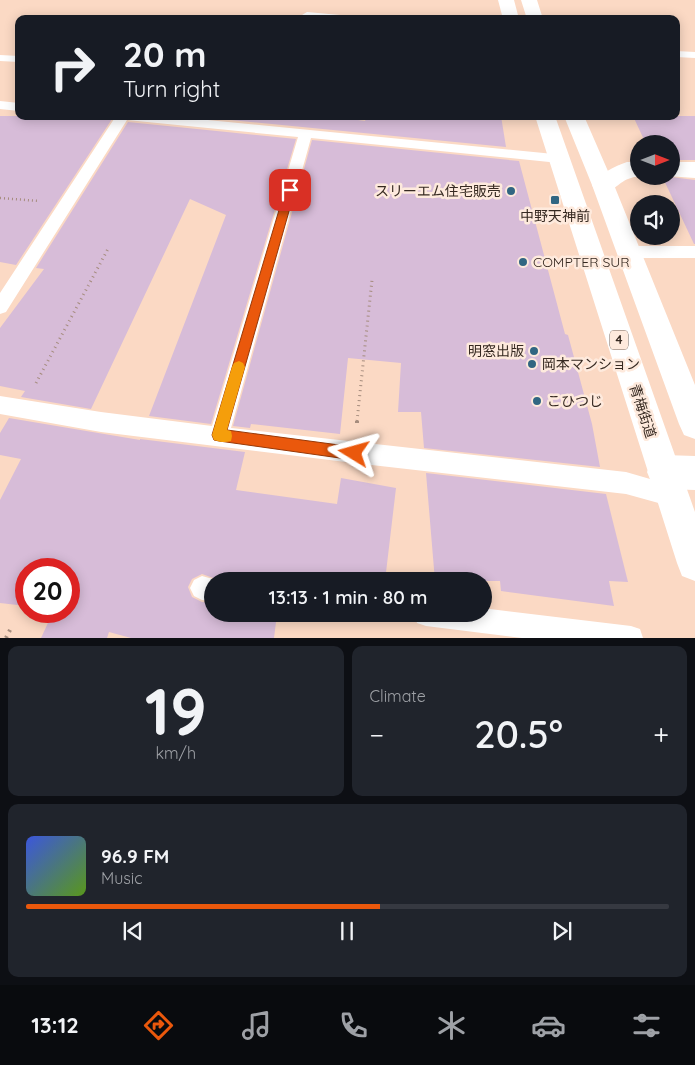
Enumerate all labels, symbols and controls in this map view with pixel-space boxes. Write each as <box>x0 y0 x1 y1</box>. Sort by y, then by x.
text: 20 m <box>123 32 206 76</box>
icon: right <box>40 35 105 100</box>
text: Turn right <box>123 75 220 103</box>
north arrow <box>630 135 680 185</box>
map controls <box>630 135 680 245</box>
pin <box>269 169 311 211</box>
icon: arrive <box>276 176 304 204</box>
place label: スリーエム住宅販売 <box>375 182 501 200</box>
marker: スリーエム住宅販売 <box>505 185 517 197</box>
marker: 中野天神前 <box>549 194 561 206</box>
button: sound <box>630 195 680 245</box>
place label: 中野天神前 <box>520 207 590 225</box>
place label: COMPTER SUR <box>533 253 630 271</box>
marker: COMPTER SUR <box>517 256 529 268</box>
road number: 4 <box>610 330 628 350</box>
place label: 明窓出版 <box>468 342 524 360</box>
marker: 明窓出版 <box>528 345 540 357</box>
place label: 岡本マンション <box>542 355 640 373</box>
marker: 岡本マンション <box>526 358 538 370</box>
street label: 青梅街道 <box>626 382 660 440</box>
place label: こひつじ <box>547 392 603 410</box>
marker: こひつじ <box>531 395 543 407</box>
position arrow <box>327 426 379 478</box>
speed limit sign: 20 <box>15 558 80 623</box>
text: 13:13 · 1 min · 80 m <box>269 585 427 609</box>
text: 19 <box>145 670 207 751</box>
text: Climate <box>370 686 426 706</box>
text: 20.5° <box>474 710 563 758</box>
text: − <box>370 717 384 752</box>
text: + <box>653 717 669 752</box>
text: km/h <box>155 743 196 763</box>
text: 96.9 FM <box>101 844 169 868</box>
text: Music <box>101 868 143 888</box>
icon: previous <box>119 917 147 945</box>
icon: pause <box>333 917 361 945</box>
icon: next <box>548 917 576 945</box>
icon: directions <box>141 1008 176 1043</box>
icon: music <box>239 1008 274 1043</box>
icon: phone <box>336 1008 371 1043</box>
icon: climate <box>434 1008 469 1043</box>
icon: car <box>531 1008 566 1043</box>
icon: filters <box>629 1008 664 1043</box>
text: 13:12 <box>31 1011 79 1039</box>

